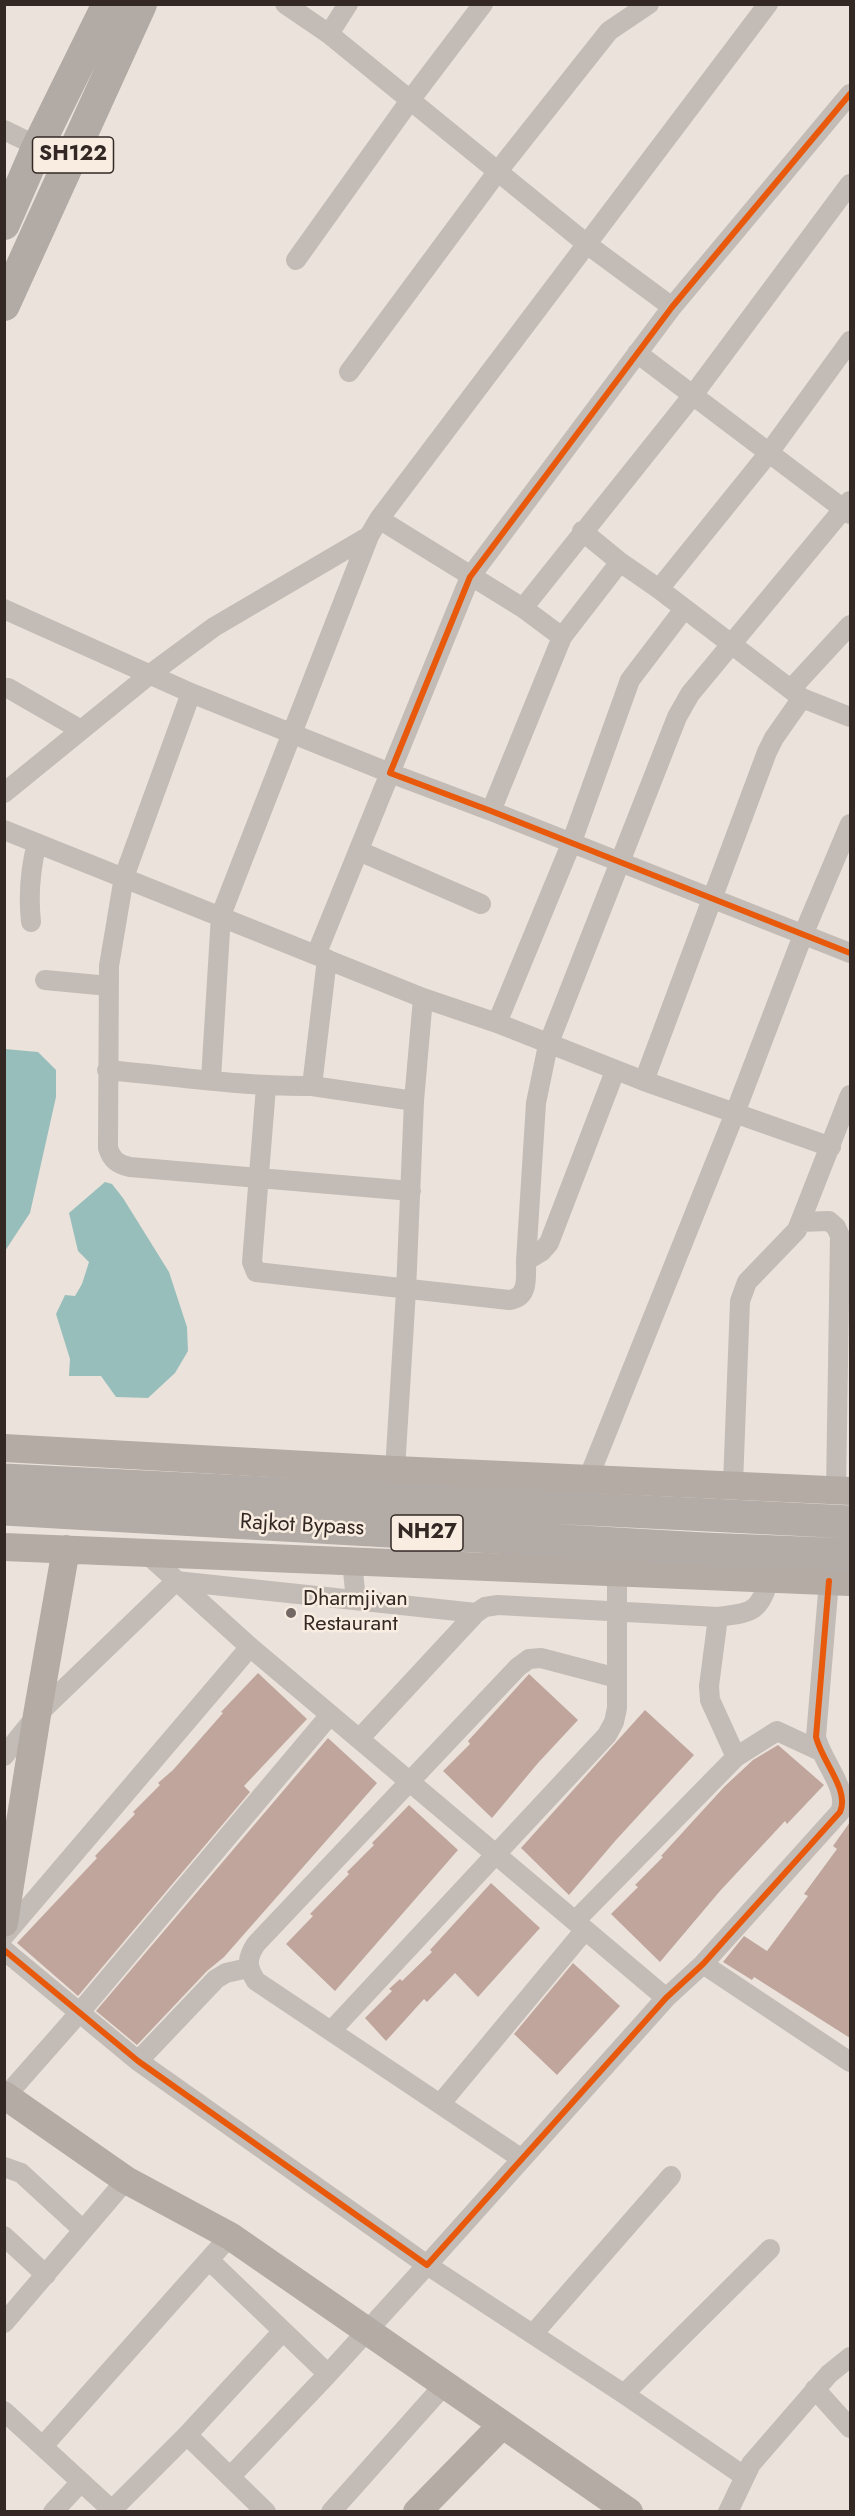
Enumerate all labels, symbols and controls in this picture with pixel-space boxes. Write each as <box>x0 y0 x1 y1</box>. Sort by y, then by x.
road number: SH122 <box>32 137 113 173</box>
street label: Rajkot Bypass <box>239 1510 365 1542</box>
road number: NH27 <box>391 1515 463 1551</box>
place label: Dharmjivan Restaurant <box>303 1587 408 1639</box>
marker: Dharmjivan Restaurant <box>284 1606 298 1620</box>

